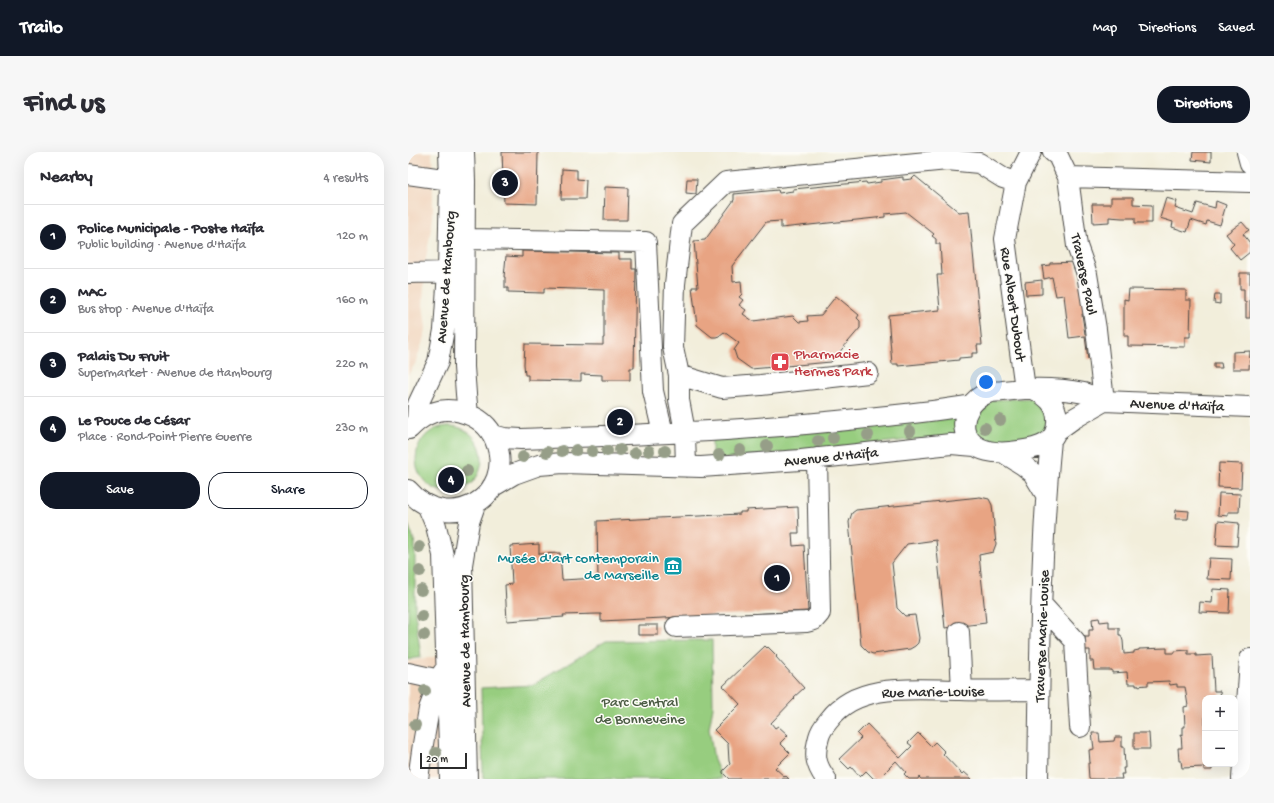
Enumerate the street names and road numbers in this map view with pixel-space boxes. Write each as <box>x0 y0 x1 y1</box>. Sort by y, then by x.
street label: Avenue de Hambourg <box>433 210 461 344</box>
street label: Traverse Paul <box>1065 231 1100 317</box>
street label: Rue Albert Dubout <box>995 246 1029 364</box>
street label: Avenue d'Haïfa <box>1129 395 1225 417</box>
street label: Avenue d'Haïfa <box>783 444 880 472</box>
street label: Traverse Marie-Louise <box>1032 569 1054 704</box>
street label: Avenue de Hambourg <box>456 574 476 708</box>
street label: Rue Marie-Louise <box>881 683 985 703</box>

